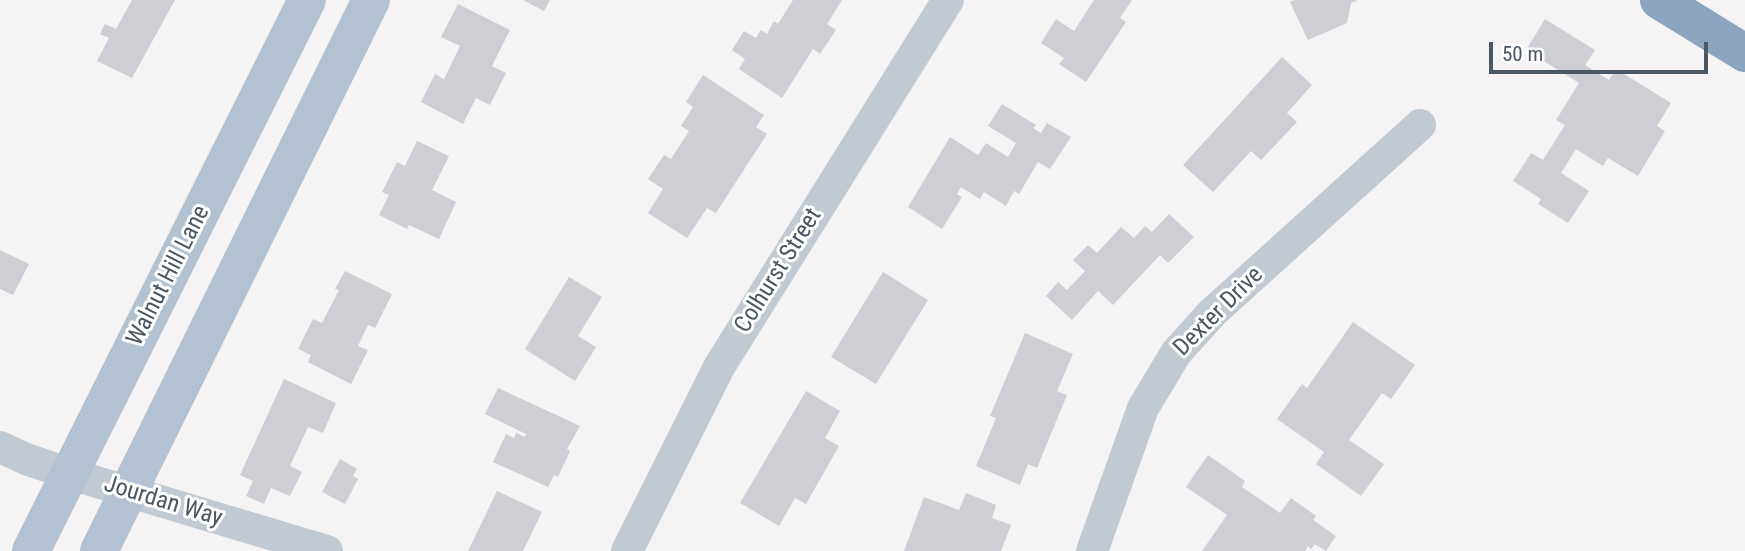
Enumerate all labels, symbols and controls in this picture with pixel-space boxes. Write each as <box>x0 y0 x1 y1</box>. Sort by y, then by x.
scale bar <box>1493 28 1712 72</box>
text: 50 m <box>1502 42 1543 66</box>
street label: Walnut Hill Lane <box>121 201 217 351</box>
street label: Colhurst Street <box>729 203 829 339</box>
street label: Dexter Drive <box>1168 261 1270 363</box>
street label: Jourdan Way <box>100 470 226 534</box>

